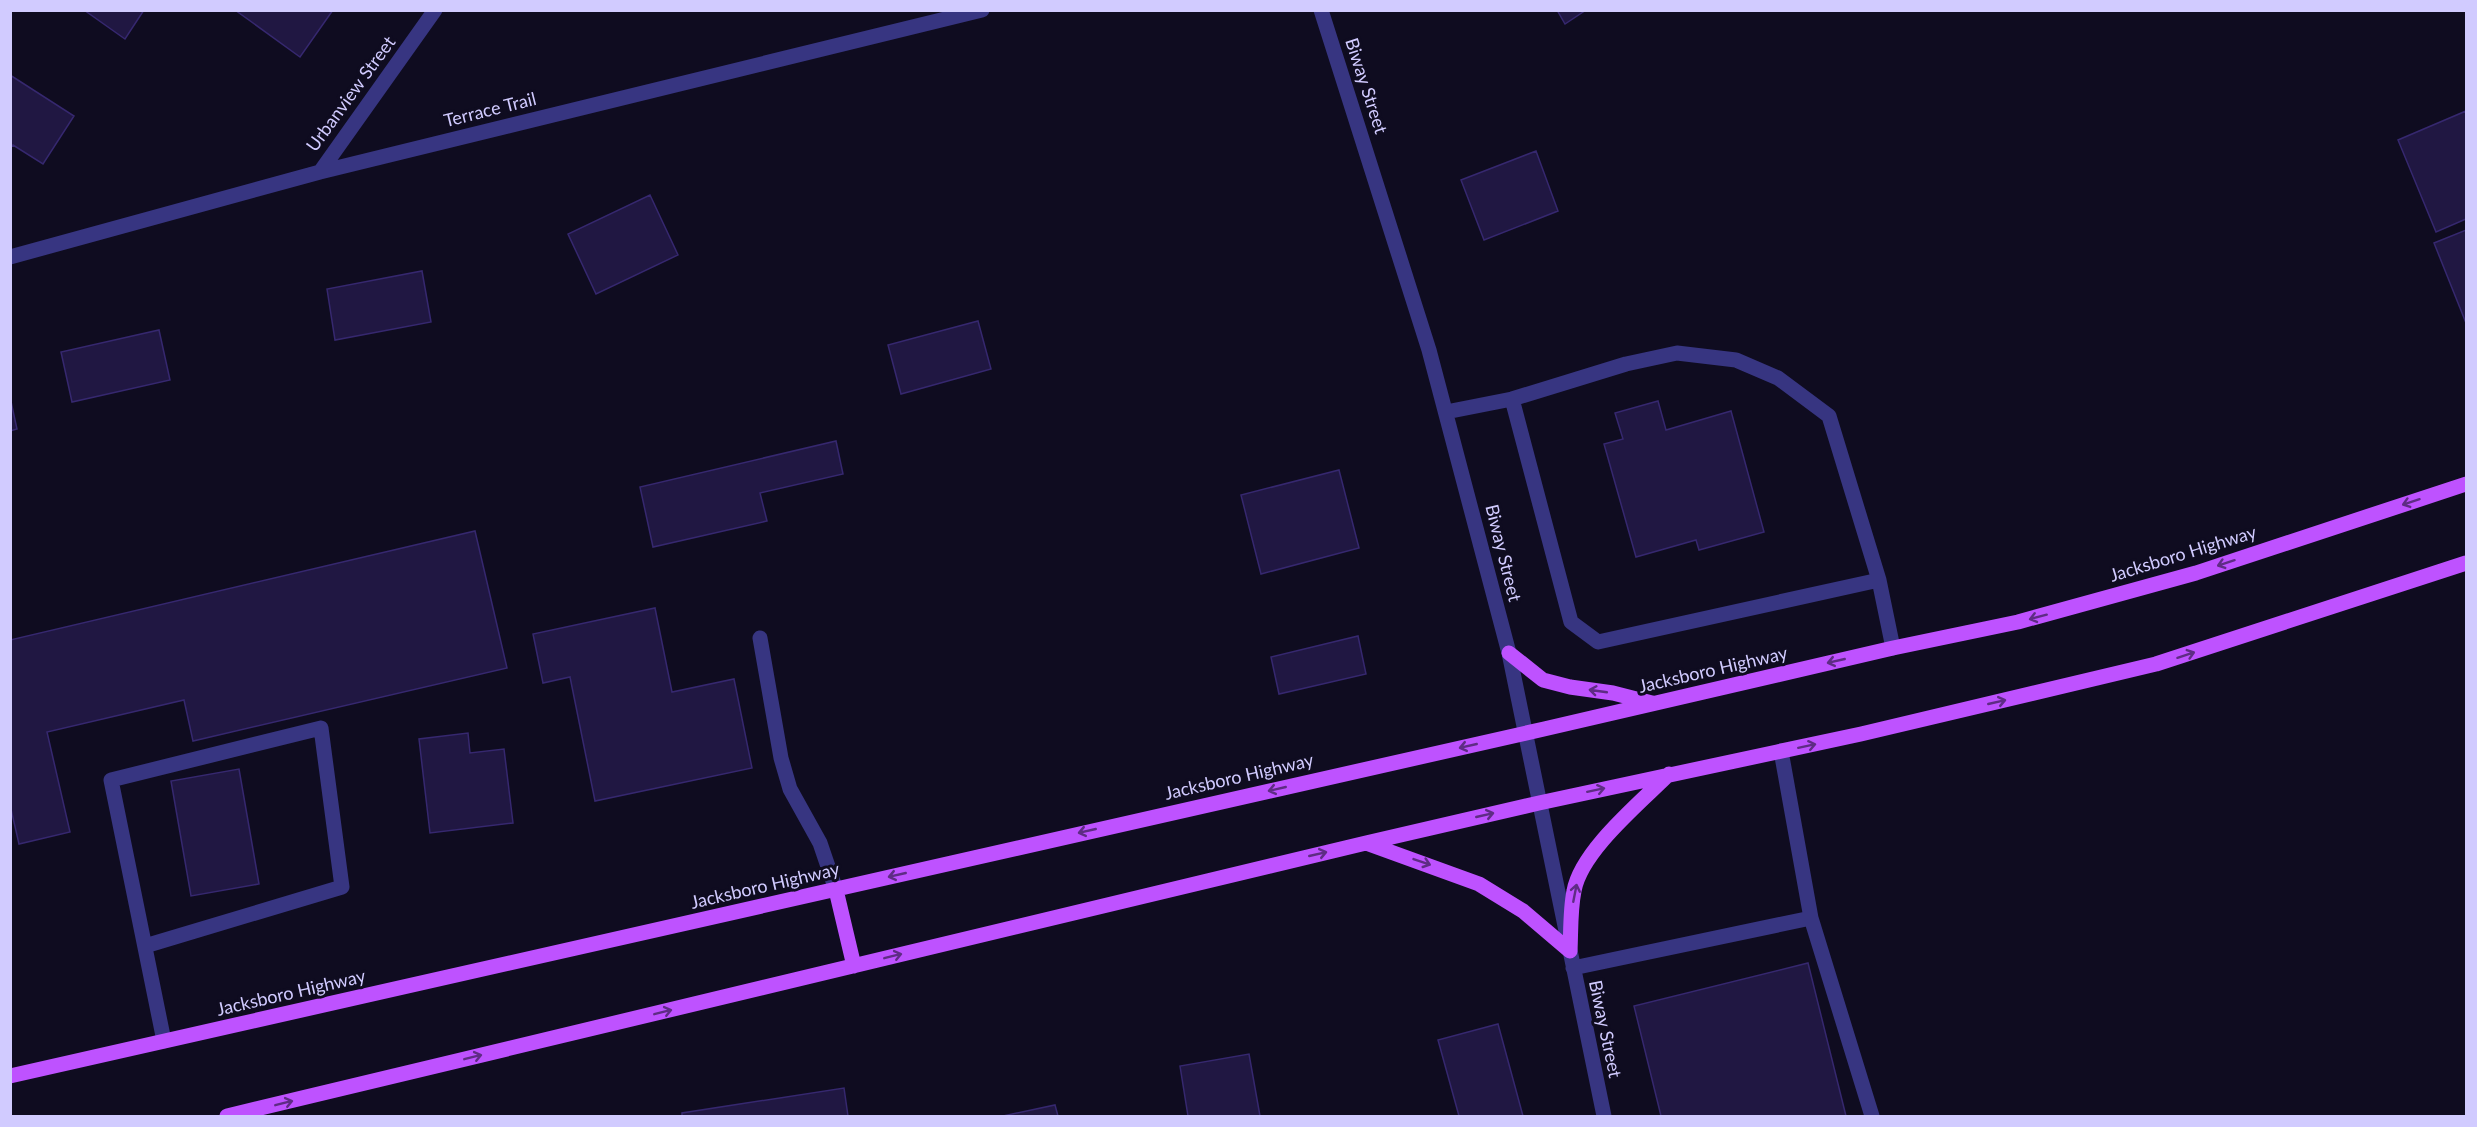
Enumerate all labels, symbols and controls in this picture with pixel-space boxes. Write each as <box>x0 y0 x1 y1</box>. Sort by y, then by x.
street label: Urbanview Street <box>301 31 400 155</box>
street label: Biway Street <box>1341 35 1393 137</box>
street label: Terrace Trail <box>441 87 538 131</box>
one-way arrow <box>2402 497 2421 508</box>
street label: Biway Street <box>1481 502 1527 604</box>
street label: Jacksboro Highway <box>2107 520 2259 586</box>
one-way arrow <box>2217 559 2236 570</box>
one-way arrow <box>2029 611 2048 623</box>
street label: Jacksboro Highway <box>1636 641 1790 697</box>
one-way arrow <box>2176 648 2195 659</box>
one-way arrow <box>1827 656 1846 668</box>
one-way arrow <box>1588 685 1608 696</box>
one-way arrow <box>1987 695 2006 707</box>
one-way arrow <box>1797 739 1816 751</box>
one-way arrow <box>1458 741 1478 752</box>
street label: Jacksboro Highway <box>1162 748 1316 804</box>
one-way arrow <box>1268 783 1287 795</box>
one-way arrow <box>1586 784 1605 796</box>
one-way arrow <box>1475 809 1494 821</box>
one-way arrow <box>1078 826 1097 838</box>
one-way arrow <box>1307 848 1327 859</box>
street label: Jacksboro Highway <box>688 857 842 913</box>
one-way arrow <box>1412 857 1431 868</box>
one-way arrow <box>888 870 907 882</box>
one-way arrow <box>1570 884 1581 904</box>
one-way arrow <box>884 950 903 962</box>
street label: Jacksboro Highway <box>214 964 368 1020</box>
street label: Biway Street <box>1585 978 1627 1080</box>
one-way arrow <box>653 1005 672 1017</box>
one-way arrow <box>464 1051 483 1063</box>
one-way arrow <box>274 1096 293 1108</box>

